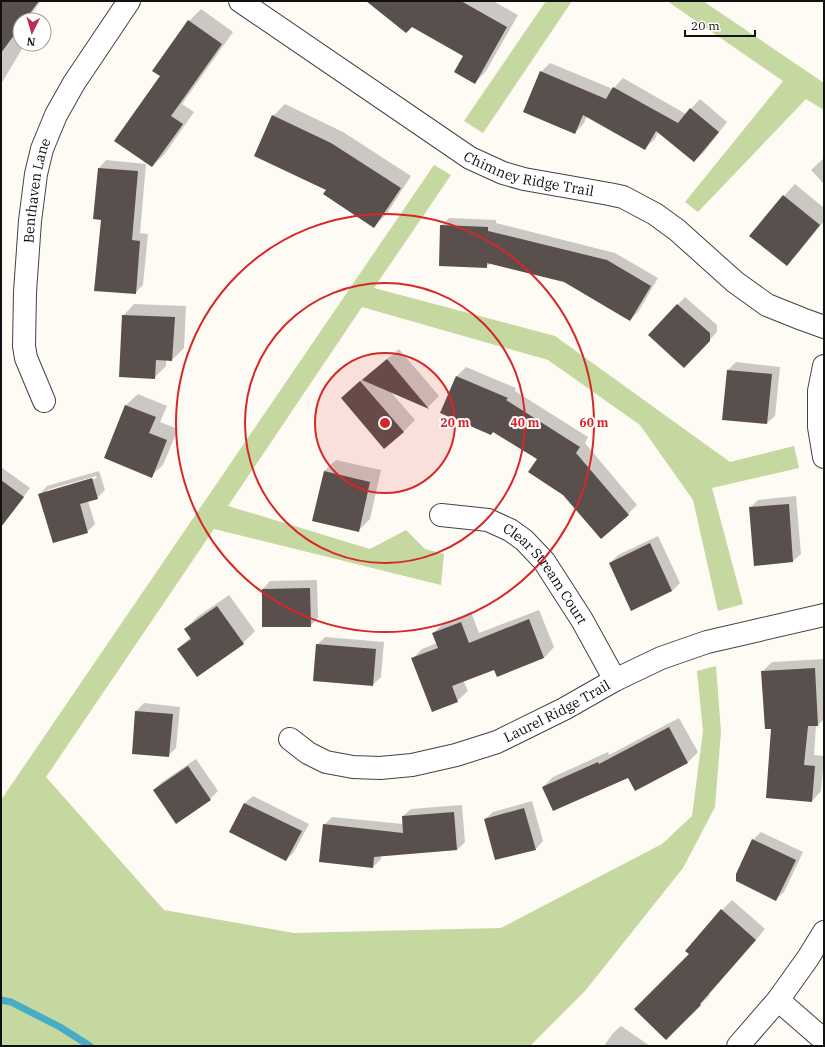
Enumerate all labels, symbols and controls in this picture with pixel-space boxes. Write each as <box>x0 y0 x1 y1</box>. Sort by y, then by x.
north arrow <box>12 12 52 52</box>
scale bar <box>685 12 755 38</box>
text: 20 m <box>691 18 720 33</box>
text: N <box>26 35 36 49</box>
street label: Benthaven Lane <box>19 135 55 244</box>
street label: Chimney Ridge Trail <box>460 147 595 200</box>
text: 20 m <box>441 415 470 430</box>
text: 40 m <box>511 415 540 430</box>
text: 60 m <box>580 415 609 430</box>
centre of rings <box>378 416 392 430</box>
street label: Clear Stream Court <box>500 519 591 627</box>
street label: Laurel Ridge Trail <box>501 676 613 746</box>

